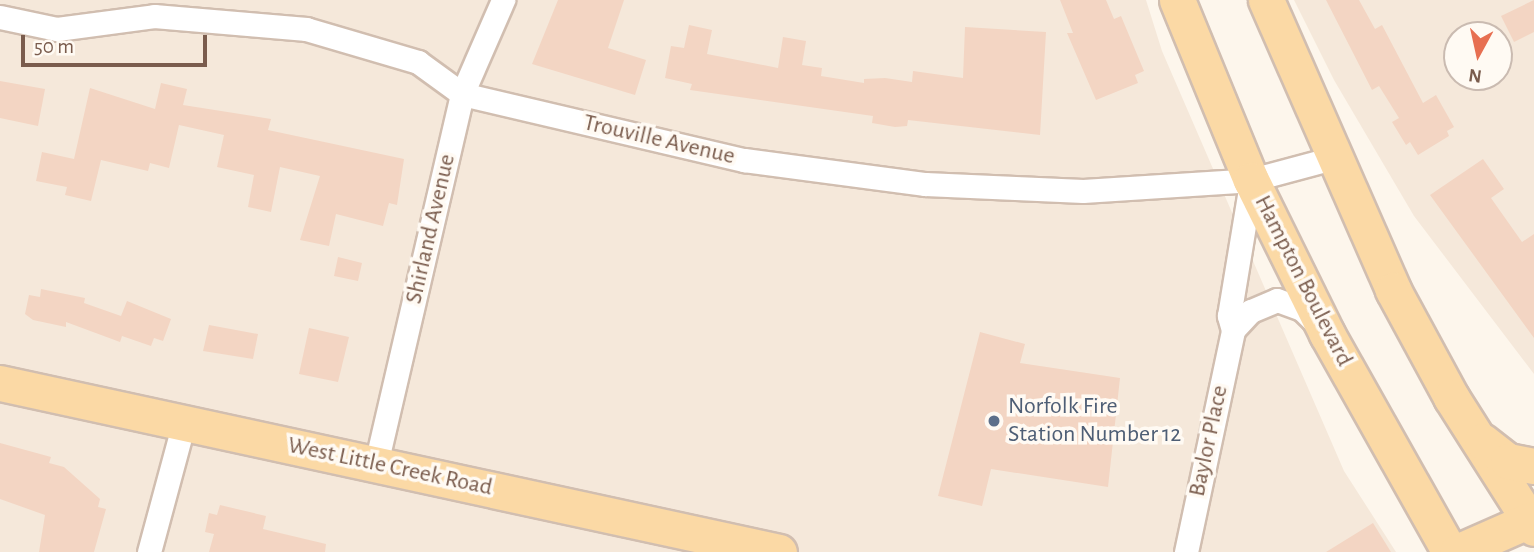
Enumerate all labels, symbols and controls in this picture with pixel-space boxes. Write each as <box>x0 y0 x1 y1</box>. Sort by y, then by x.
scale bar <box>24 21 210 65</box>
north arrow <box>1443 21 1513 91</box>
text: 50 m <box>34 36 74 57</box>
text: N <box>1467 65 1483 86</box>
street label: Trouville Avenue <box>581 109 737 171</box>
street label: Shirland Avenue <box>400 151 462 307</box>
street label: Hampton Boulevard <box>1248 191 1358 371</box>
street label: Baylor Place <box>1183 383 1235 499</box>
place label: Norfolk Fire Station Number 12 <box>1008 393 1181 449</box>
marker: Norfolk Fire Station Number 12 <box>986 413 1002 429</box>
street label: West Little Creek Road <box>285 431 495 503</box>

